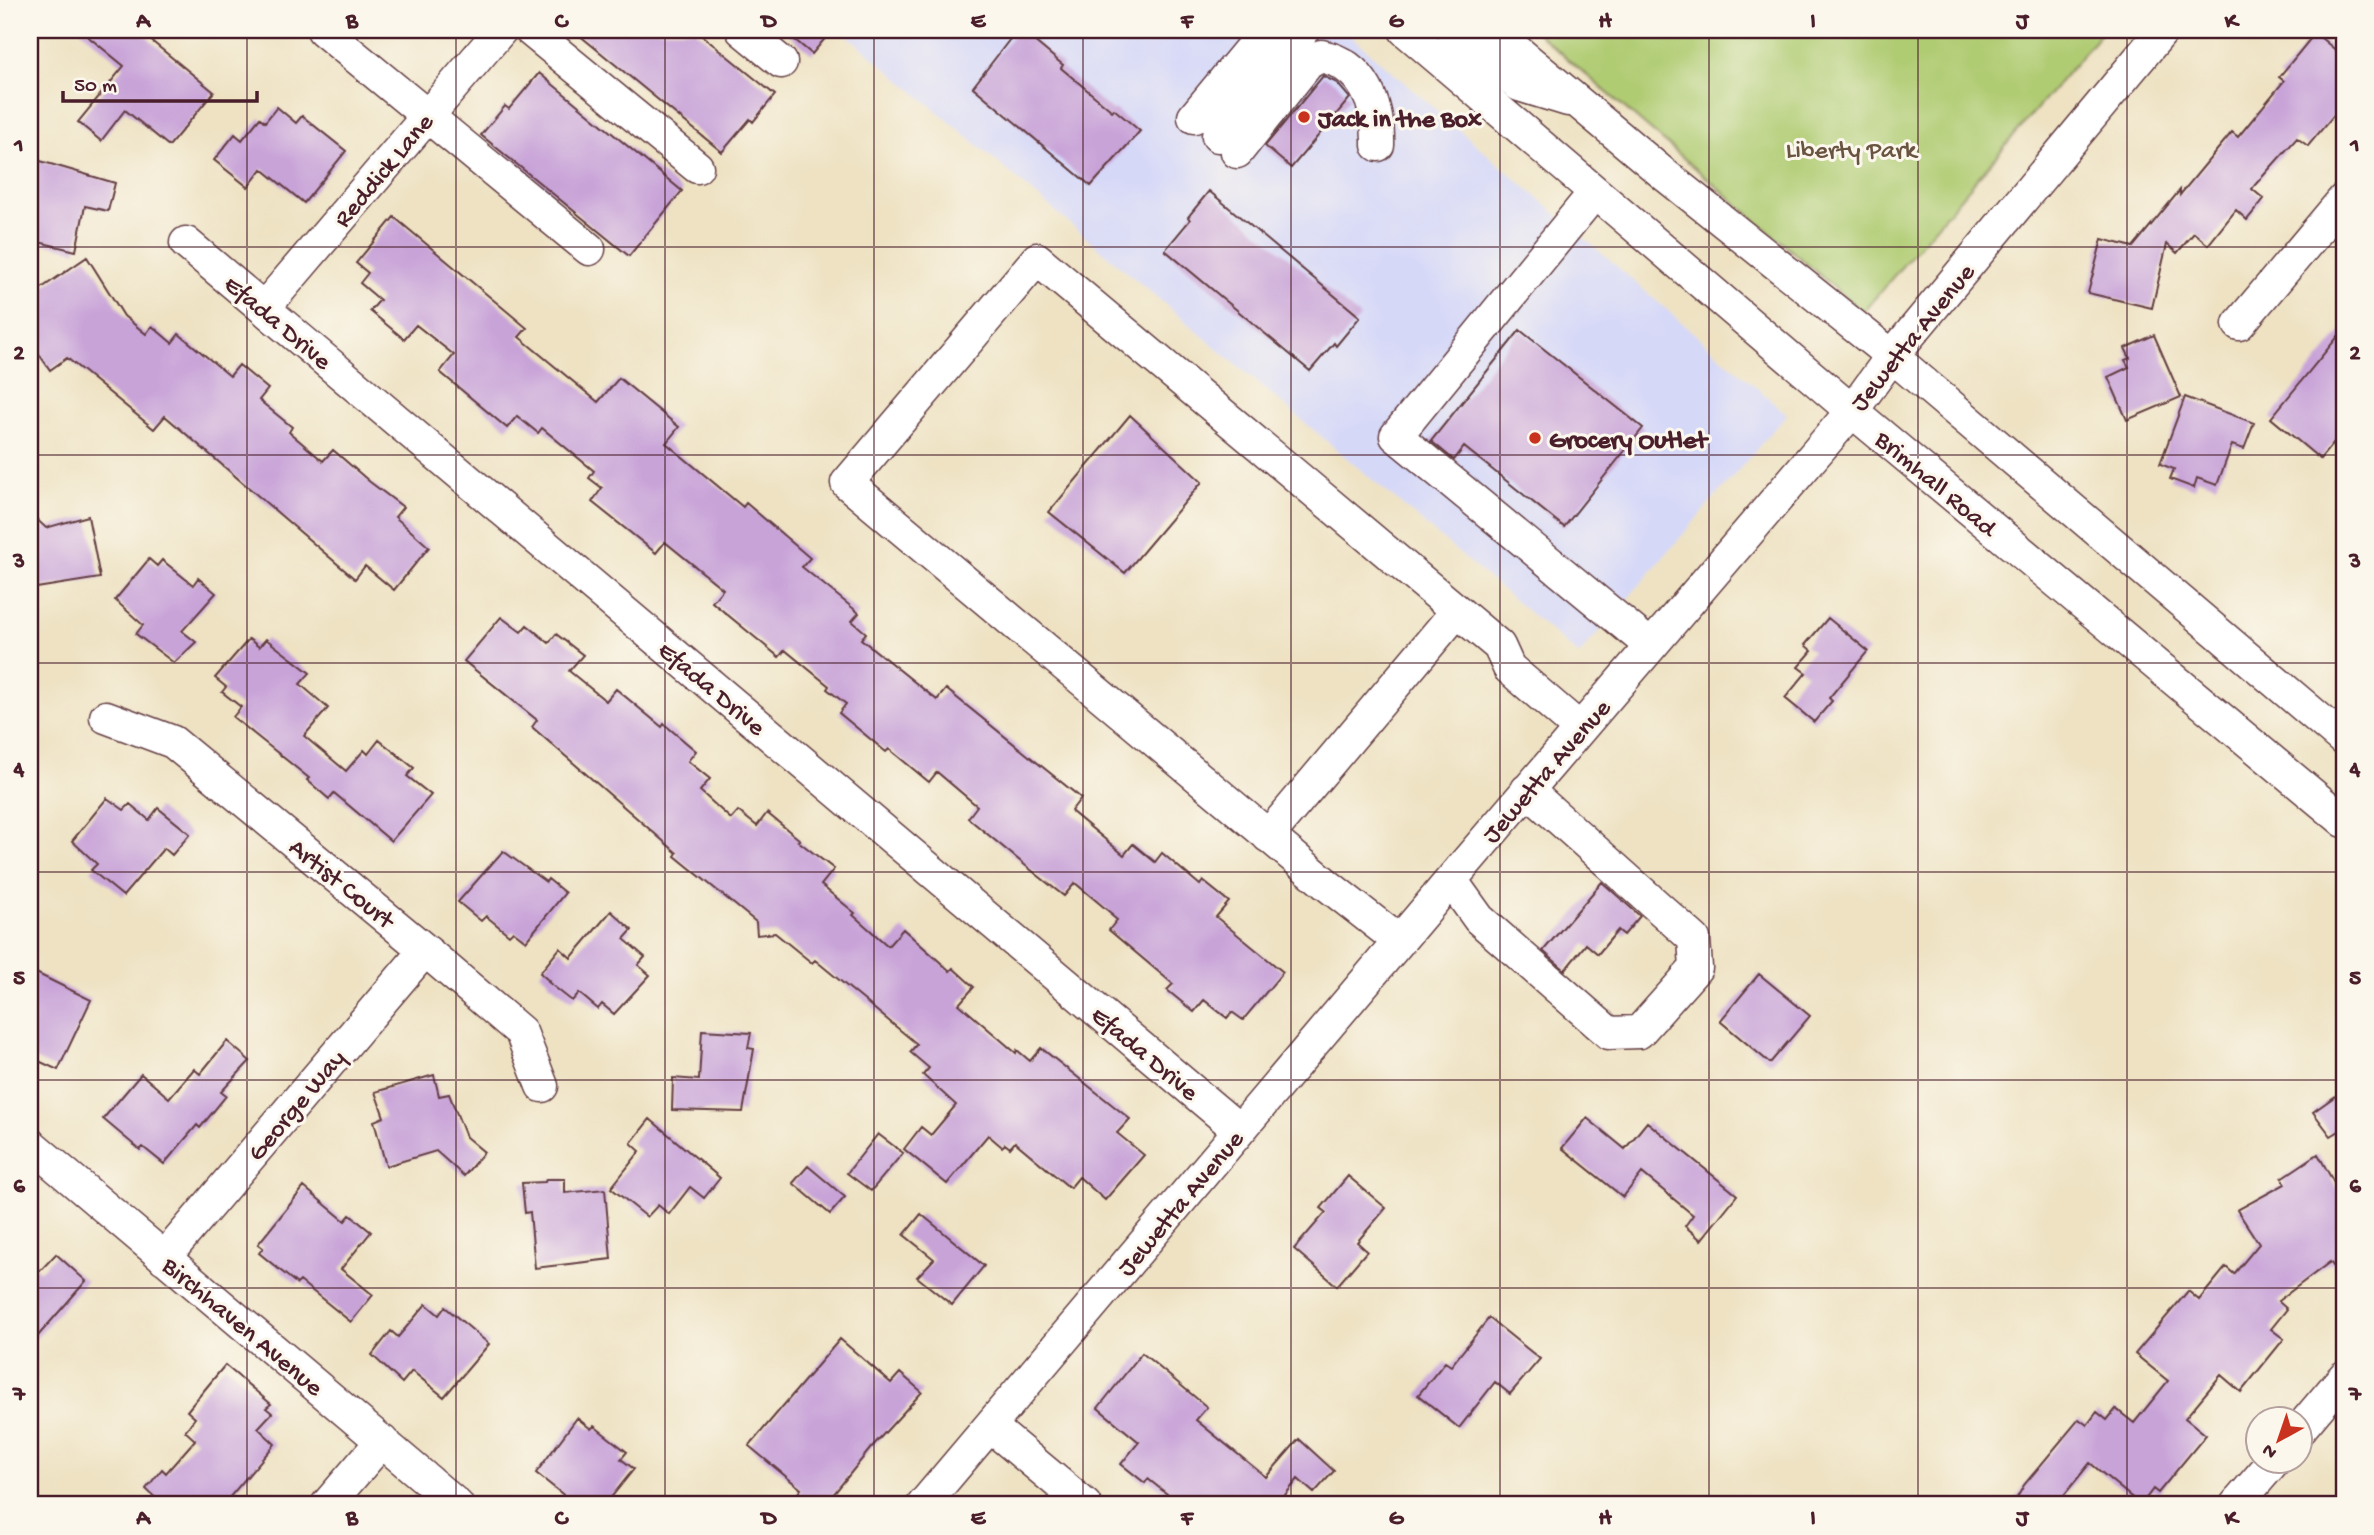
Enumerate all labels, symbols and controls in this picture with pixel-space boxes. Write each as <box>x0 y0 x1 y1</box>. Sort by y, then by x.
text: A <box>135 9 151 36</box>
text: B <box>345 9 359 36</box>
text: C <box>555 9 570 36</box>
text: D <box>760 9 778 36</box>
text: E <box>971 9 987 36</box>
text: F <box>1180 9 1195 36</box>
text: G <box>1389 9 1405 36</box>
text: H <box>1598 9 1612 36</box>
text: I <box>1810 9 1816 36</box>
text: J <box>2015 9 2030 36</box>
text: K <box>2224 9 2241 36</box>
scale bar <box>63 60 257 104</box>
text: 50 m <box>74 75 117 100</box>
place label: Jack in the Box <box>1317 106 1482 137</box>
street label: Reddick Lane <box>329 108 443 235</box>
marker: Jack in the Box <box>1296 109 1312 125</box>
text: 1 <box>13 133 24 160</box>
text: 1 <box>2349 133 2360 160</box>
park label: Liberty Park <box>1786 137 1919 168</box>
street label: Jewetta Avenue <box>1846 258 1984 419</box>
street label: Efada Drive <box>216 270 337 379</box>
text: 2 <box>13 341 25 368</box>
text: 2 <box>2349 341 2361 368</box>
street label: Brimhall Road <box>1866 425 2003 546</box>
place label: Grocery Outlet <box>1549 427 1709 458</box>
marker: Grocery Outlet <box>1527 430 1543 446</box>
text: 3 <box>12 549 25 576</box>
text: 3 <box>2348 549 2361 576</box>
street label: Efada Drive <box>650 636 771 745</box>
street label: Jewetta Avenue <box>1477 694 1620 851</box>
text: 4 <box>13 757 25 784</box>
text: 4 <box>2349 757 2361 784</box>
street label: Artist Court <box>281 834 401 939</box>
text: 5 <box>13 966 25 993</box>
text: 5 <box>2349 966 2361 993</box>
street label: Efada Drive <box>1083 1001 1204 1110</box>
street label: George Way <box>243 1045 354 1169</box>
street label: Jewetta Avenue <box>1112 1125 1253 1284</box>
text: 6 <box>13 1174 26 1201</box>
text: 6 <box>2349 1174 2362 1201</box>
street label: Birchhaven Avenue <box>153 1251 328 1405</box>
text: 7 <box>12 1382 26 1409</box>
text: 7 <box>2348 1382 2362 1409</box>
north arrow <box>2244 1406 2314 1476</box>
text: N <box>2258 1438 2282 1463</box>
text: A <box>135 1506 151 1533</box>
text: B <box>345 1506 359 1533</box>
text: C <box>555 1506 570 1533</box>
text: D <box>760 1506 778 1533</box>
text: E <box>971 1506 987 1533</box>
text: F <box>1180 1506 1195 1533</box>
text: G <box>1389 1506 1405 1533</box>
text: H <box>1598 1506 1612 1533</box>
text: I <box>1810 1506 1816 1533</box>
text: J <box>2015 1506 2030 1533</box>
text: K <box>2224 1506 2241 1533</box>

